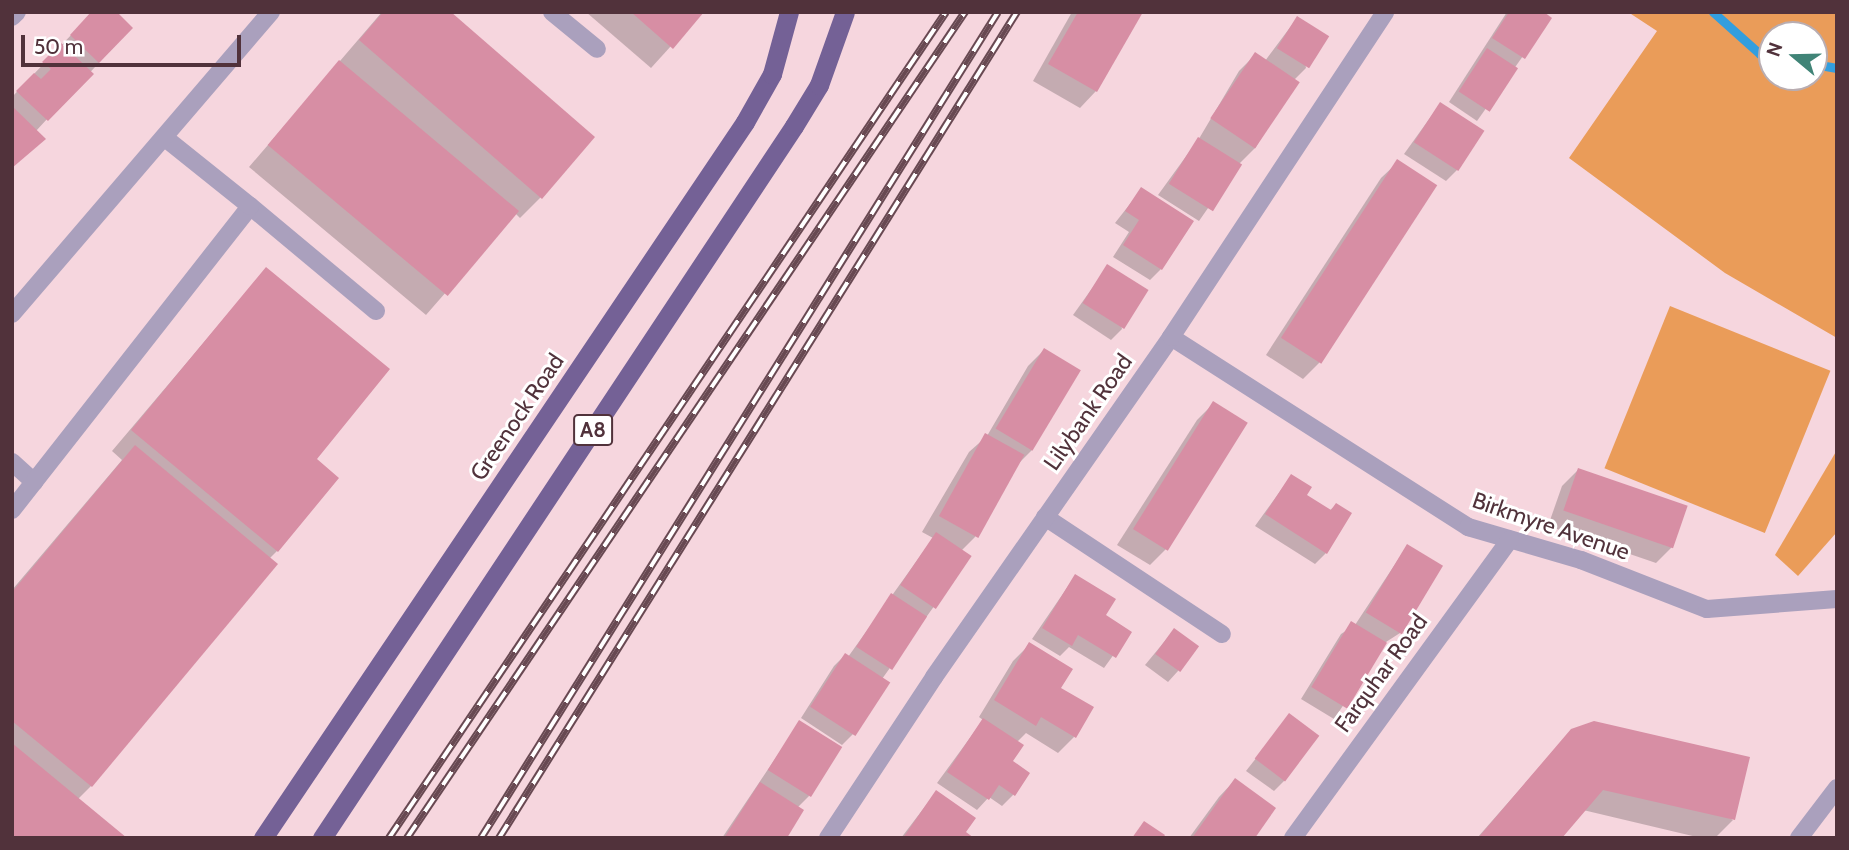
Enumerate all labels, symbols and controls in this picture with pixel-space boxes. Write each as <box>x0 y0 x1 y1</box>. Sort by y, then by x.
scale bar <box>24 21 245 65</box>
north arrow <box>1758 21 1828 91</box>
text: 50 m <box>34 34 83 59</box>
text: N <box>1762 40 1788 60</box>
street label: Greenock Road <box>464 348 570 486</box>
street label: Lilybank Road <box>1038 349 1138 475</box>
road number: A8 <box>572 412 614 448</box>
street label: Birkmyre Avenue <box>1469 486 1633 566</box>
street label: Farquhar Road <box>1329 608 1433 738</box>

